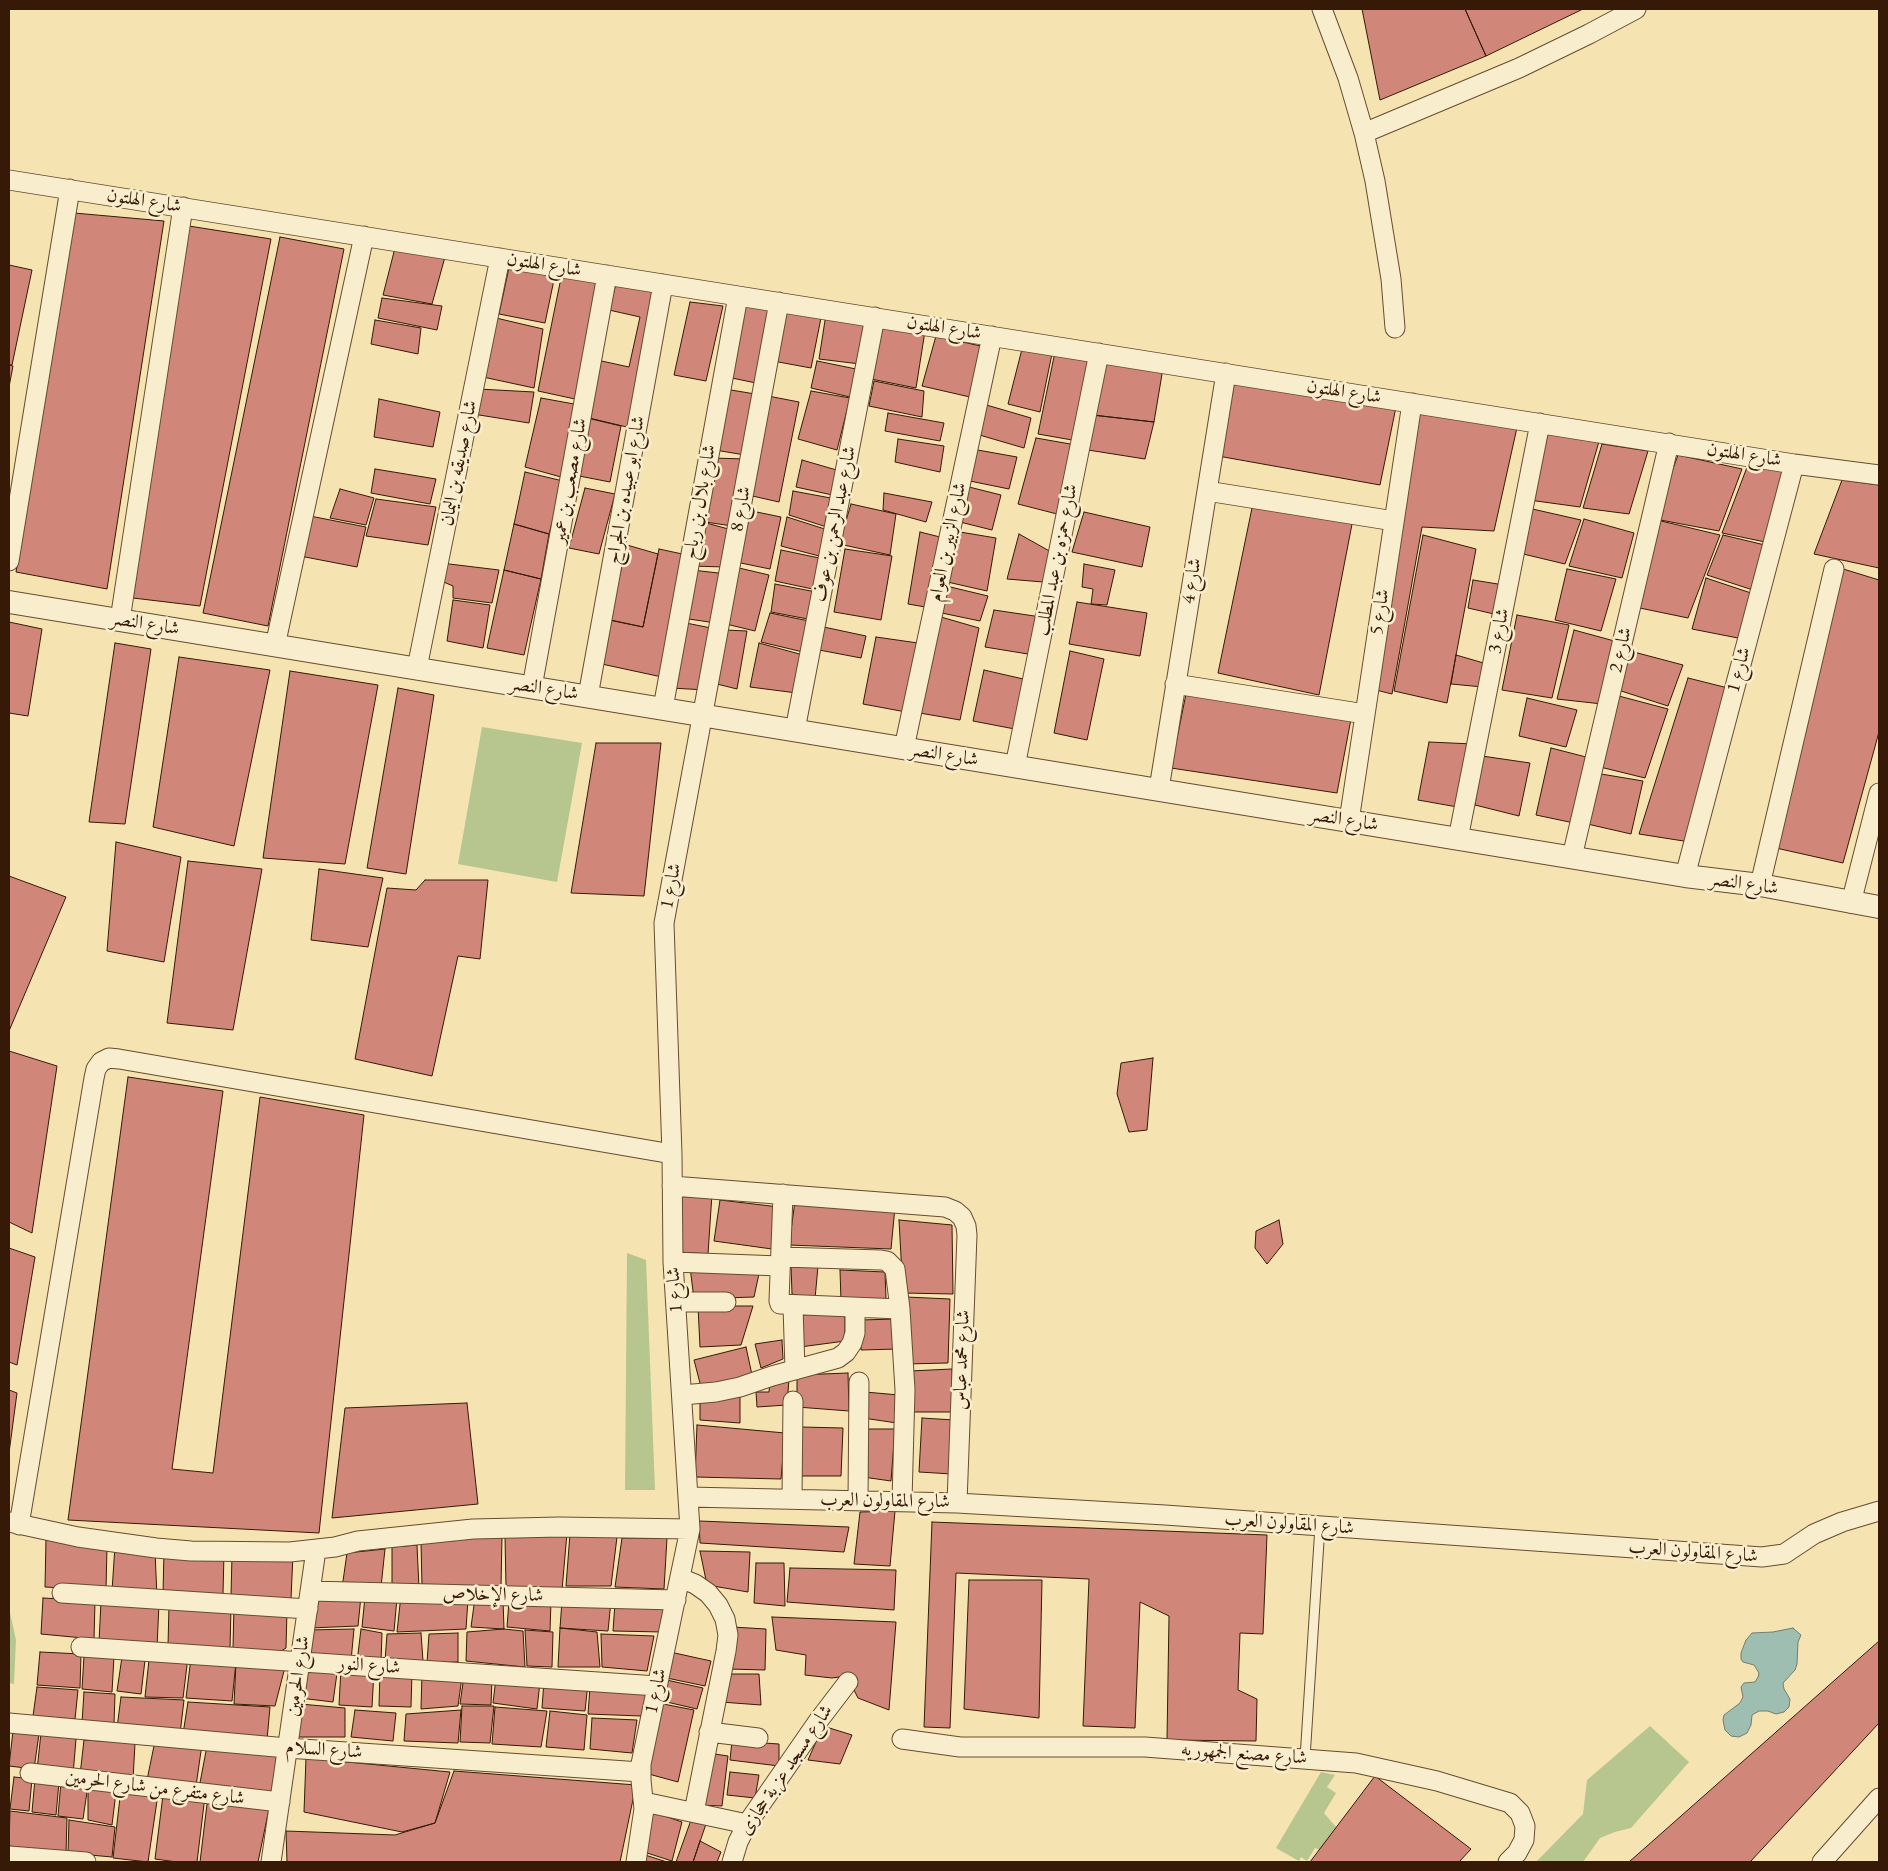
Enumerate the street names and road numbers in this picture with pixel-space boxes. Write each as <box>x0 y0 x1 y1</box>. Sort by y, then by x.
street label: شارع الهلتون <box>105 184 183 218</box>
street label: شارع الهلتون <box>505 248 583 282</box>
street label: شارع الهلتون <box>905 311 983 345</box>
street label: شارع الهلتون <box>1305 375 1383 409</box>
street label: شارع صديقه بن اليمان <box>436 398 482 528</box>
street label: شارع ابو عبيده بن الجراح <box>602 414 650 566</box>
street label: شارع مصعب بن عمير <box>548 416 592 546</box>
street label: شارع الهلتون <box>1705 438 1783 472</box>
street label: شارع بلال بن رباح <box>679 443 721 561</box>
street label: شارع عبد الرحمن بن عوف <box>809 444 861 604</box>
street label: شارع الزبير بن العوام <box>924 480 972 604</box>
street label: شارع حمزه بن عبد المطلب <box>1031 482 1083 638</box>
street label: شارع 8 <box>726 484 756 534</box>
street label: شارع 4 <box>1177 557 1207 605</box>
street label: شارع 5 <box>1365 588 1395 636</box>
street label: شارع 3 <box>1483 606 1515 656</box>
street label: شارع النصر <box>109 607 181 641</box>
street label: شارع 2 <box>1605 625 1637 675</box>
street label: شارع 1 <box>1722 645 1756 695</box>
street label: شارع النصر <box>508 672 580 706</box>
street label: شارع النصر <box>908 738 980 772</box>
street label: شارع النصر <box>1308 803 1380 837</box>
street label: شارع 1 <box>655 861 687 911</box>
street label: شارع النصر <box>1708 868 1780 900</box>
street label: شارع 1 <box>662 1266 688 1314</box>
street label: شارع محمد عباس <box>949 1309 975 1411</box>
street label: شارع المقاولون العرب <box>820 1488 950 1514</box>
street label: شارع المقاولون العرب <box>1223 1508 1355 1540</box>
street label: شارع المقاولون العرب <box>1627 1536 1759 1568</box>
street label: شارع الإخلاص <box>442 1583 544 1607</box>
street label: شارع الحرمين <box>281 1634 315 1718</box>
street label: شارع النور <box>337 1652 401 1680</box>
street label: شارع 1 <box>640 1666 672 1716</box>
street label: شارع مسجد عزبة حجازى <box>734 1701 838 1839</box>
street label: شارع السلام <box>285 1736 363 1764</box>
street label: شارع مصنع الجمهوريه <box>1180 1738 1308 1770</box>
street label: شارع متفرع من شارع الحرمين <box>64 1766 246 1810</box>

